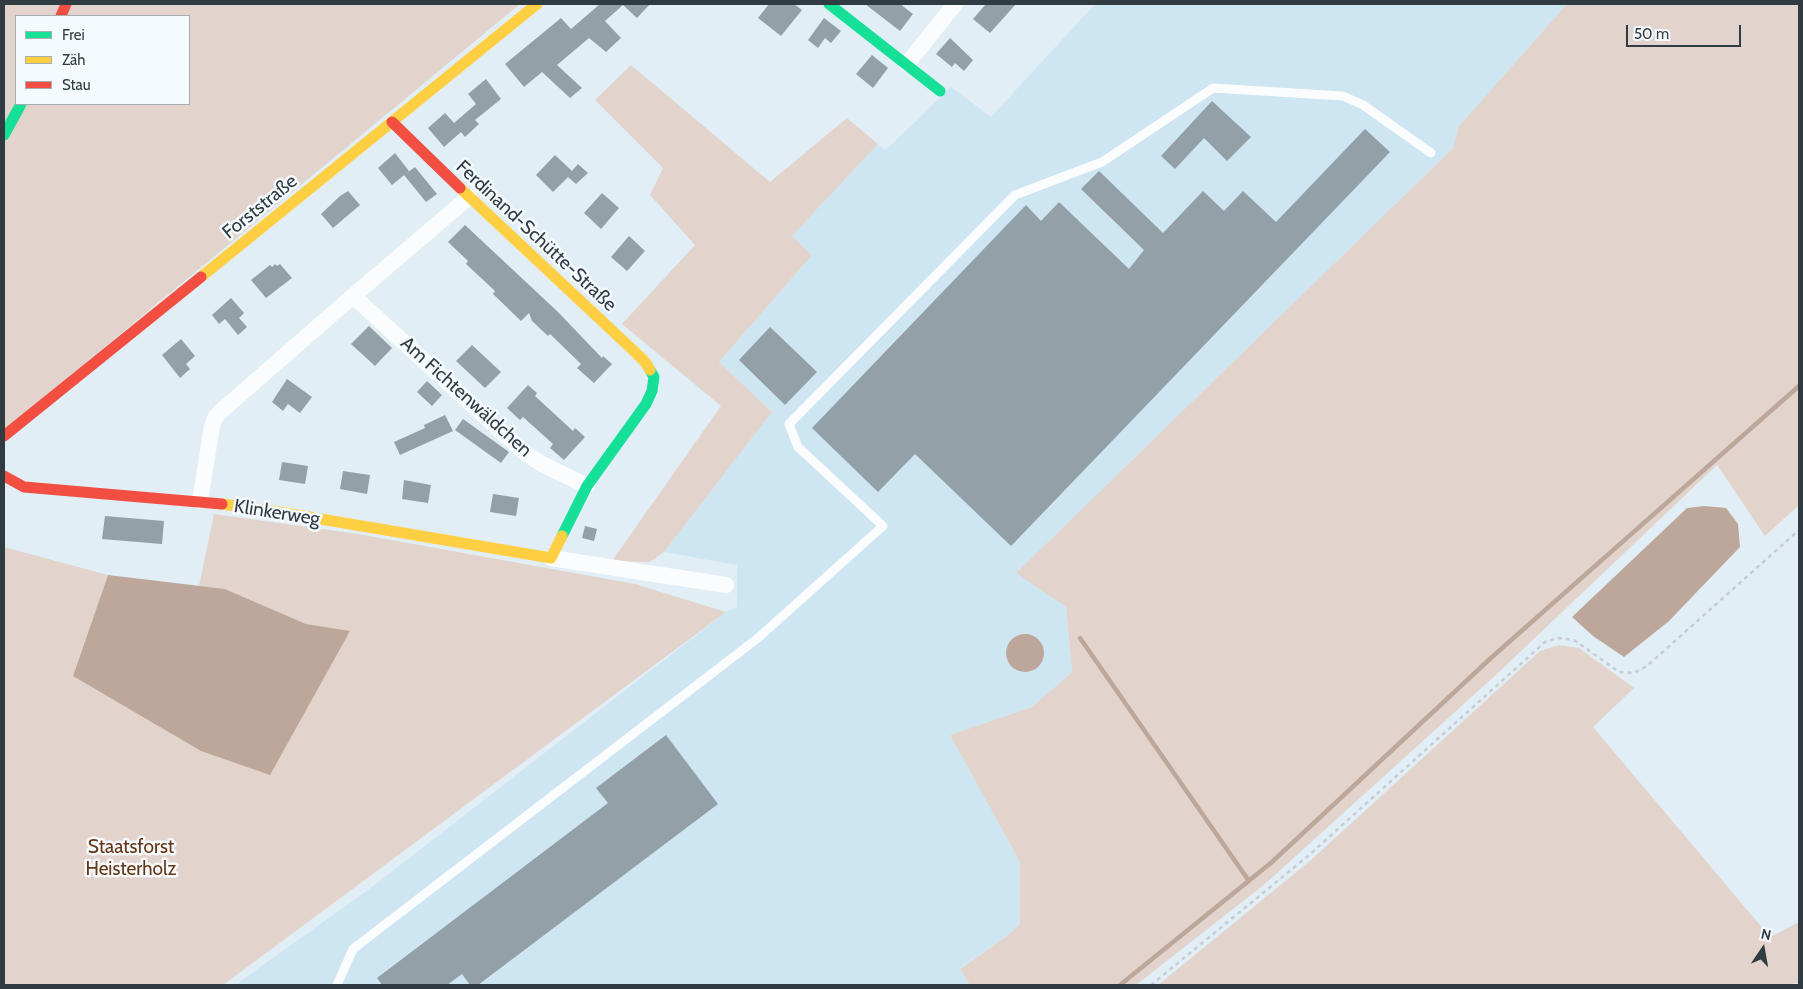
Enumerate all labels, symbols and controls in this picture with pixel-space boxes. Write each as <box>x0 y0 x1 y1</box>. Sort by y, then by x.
legend <box>15 15 190 105</box>
scale bar <box>1628 15 1743 47</box>
text: 50 m <box>1634 25 1669 43</box>
text: Frei <box>62 26 85 44</box>
text: Zäh <box>62 51 85 69</box>
text: Stau <box>62 76 91 94</box>
street label: Ferdinand-Schütte-Straße <box>451 156 621 316</box>
street label: Forststraße <box>218 170 302 244</box>
street label: Am Fichtenwäldchen <box>396 332 536 462</box>
street label: Klinkerweg <box>232 495 322 531</box>
park label: Staatsforst Heisterholz <box>85 836 177 880</box>
north arrow <box>1738 924 1788 974</box>
text: N <box>1759 924 1773 944</box>

